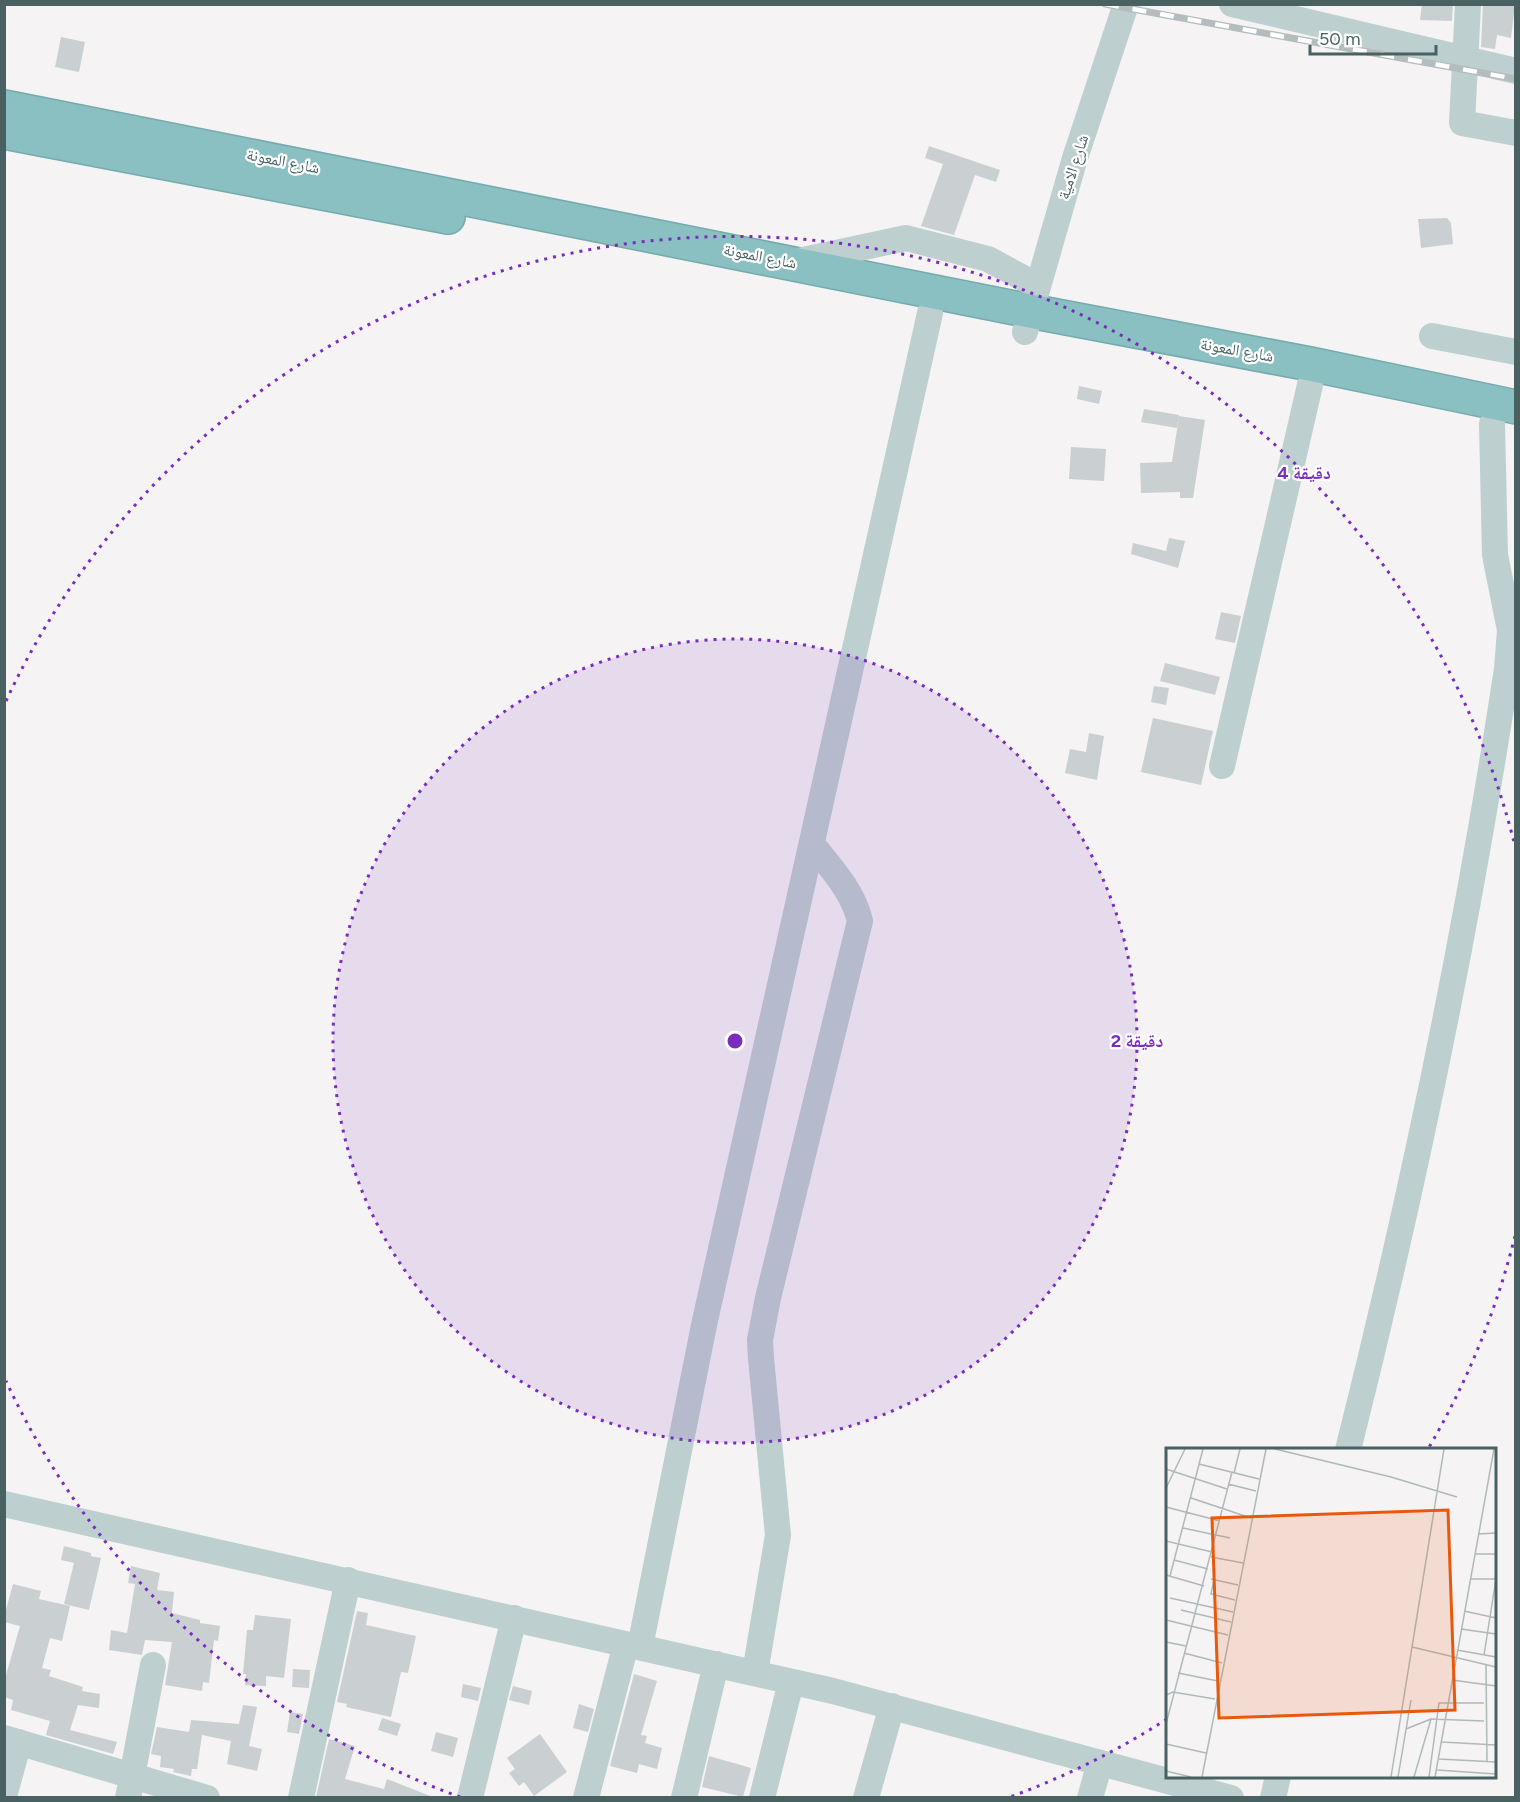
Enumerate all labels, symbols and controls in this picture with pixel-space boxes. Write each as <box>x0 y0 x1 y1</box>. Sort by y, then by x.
scale bar <box>1310 18 1436 56</box>
text: 50 m <box>1319 28 1361 50</box>
street label: شارع الامية <box>1054 132 1093 202</box>
street label: شارع المعونة <box>245 145 321 178</box>
street label: شارع المعونة <box>722 240 798 273</box>
street label: شارع المعونة <box>1199 334 1275 367</box>
text: 4 دقيقة <box>1277 462 1331 484</box>
text: 2 دقيقة <box>1111 1030 1163 1052</box>
centre of rings <box>725 1031 745 1051</box>
inset map <box>1166 1448 1496 1778</box>

